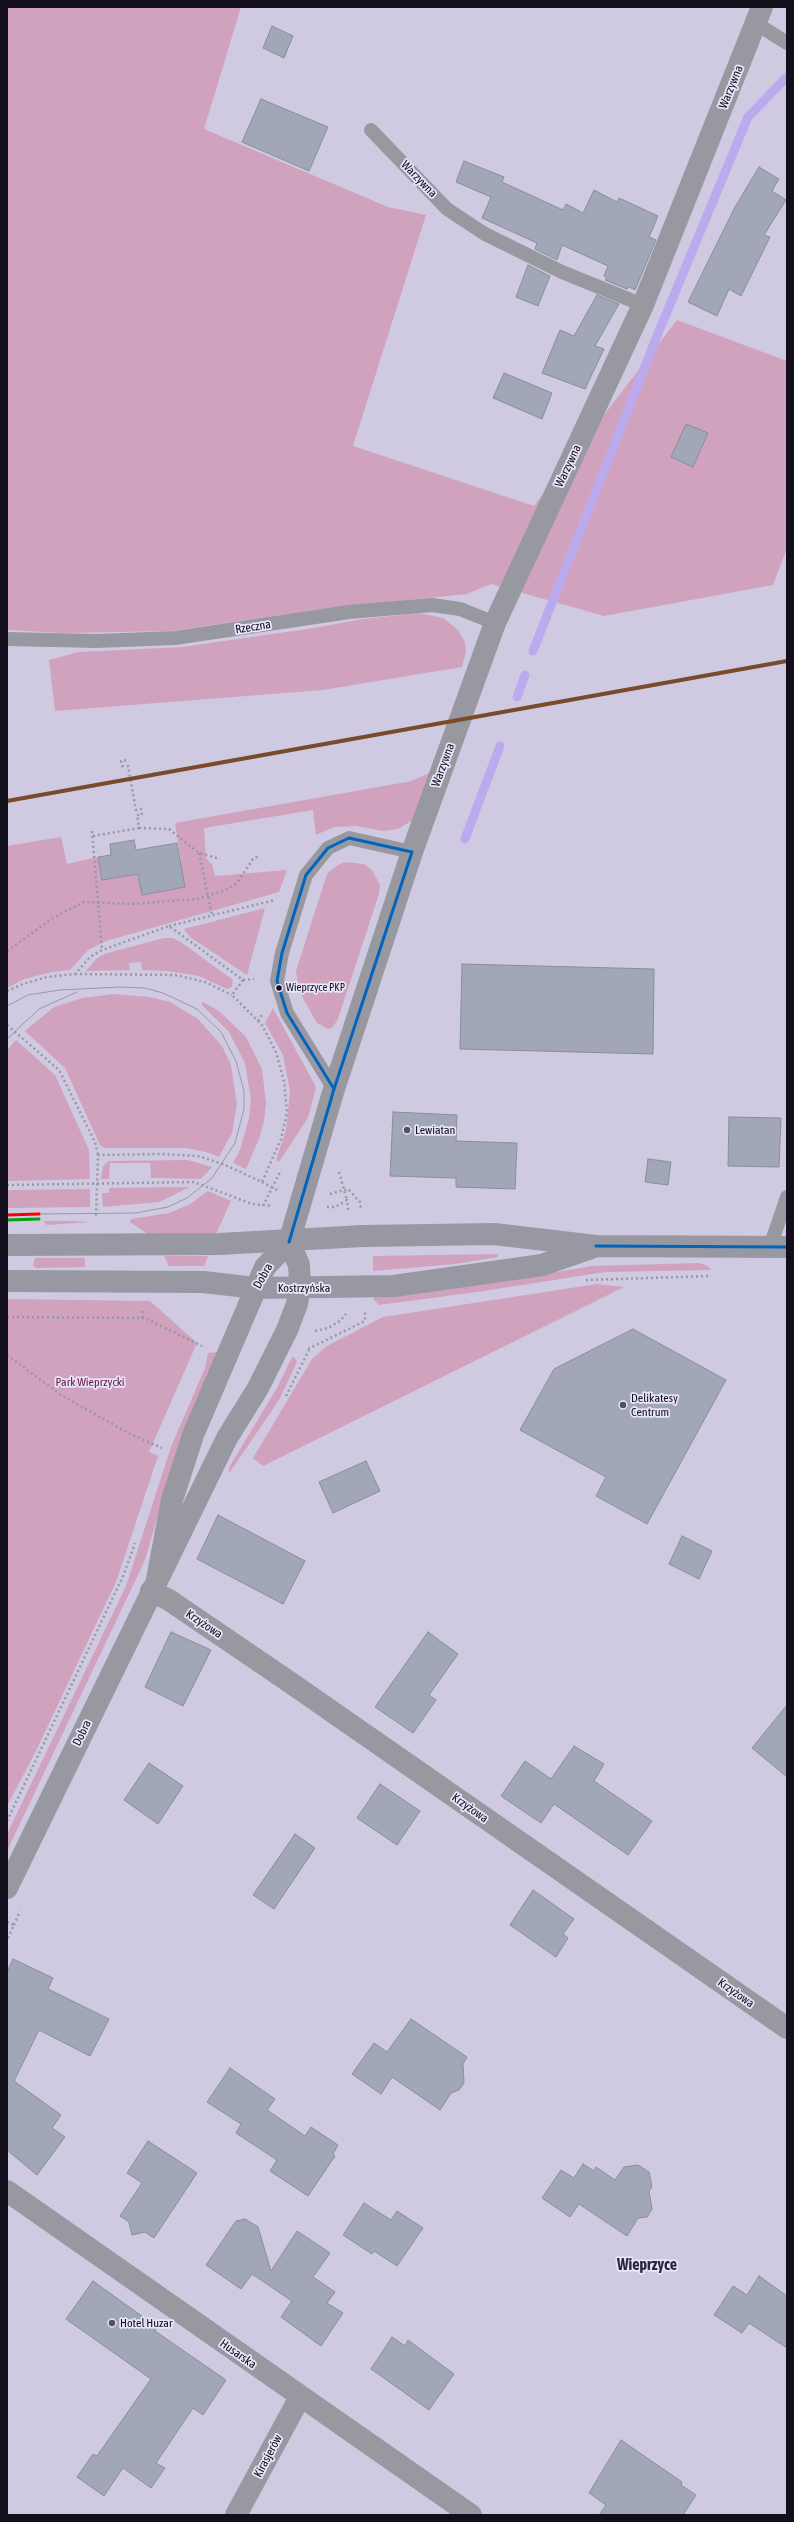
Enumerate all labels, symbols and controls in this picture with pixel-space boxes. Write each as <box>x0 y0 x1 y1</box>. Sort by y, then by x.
street label: Warzywna <box>716 63 746 111</box>
street label: Warzywna <box>398 158 440 200</box>
street label: Warzywna <box>552 442 584 490</box>
street label: Rzeczna <box>234 617 272 637</box>
street label: Warzywna <box>428 741 458 789</box>
place label: Wieprzyce PKP <box>286 981 345 995</box>
marker: Wieprzyce PKP <box>274 983 284 993</box>
place label: Lewiatan <box>415 1123 455 1137</box>
marker: Lewiatan <box>402 1125 412 1135</box>
street label: Dobra <box>250 1261 276 1291</box>
street label: Kostrzyńska <box>278 1281 330 1295</box>
park label: Park Wieprzycki <box>55 1375 125 1389</box>
place label: Delikatesy Centrum <box>631 1391 678 1419</box>
marker: Delikatesy Centrum <box>618 1400 628 1410</box>
street label: Krzyżowa <box>183 1607 225 1641</box>
street label: Dobra <box>70 1718 94 1748</box>
street label: Krzyżowa <box>449 1790 491 1826</box>
street label: Krzyżowa <box>715 1975 757 2011</box>
district label: Wieprzyce <box>617 2255 677 2275</box>
place label: Hotel Huzar <box>120 2316 172 2330</box>
marker: Hotel Huzar <box>107 2318 117 2328</box>
street label: Husarska <box>217 2336 259 2372</box>
street label: Kirasjerów <box>251 2432 285 2480</box>

